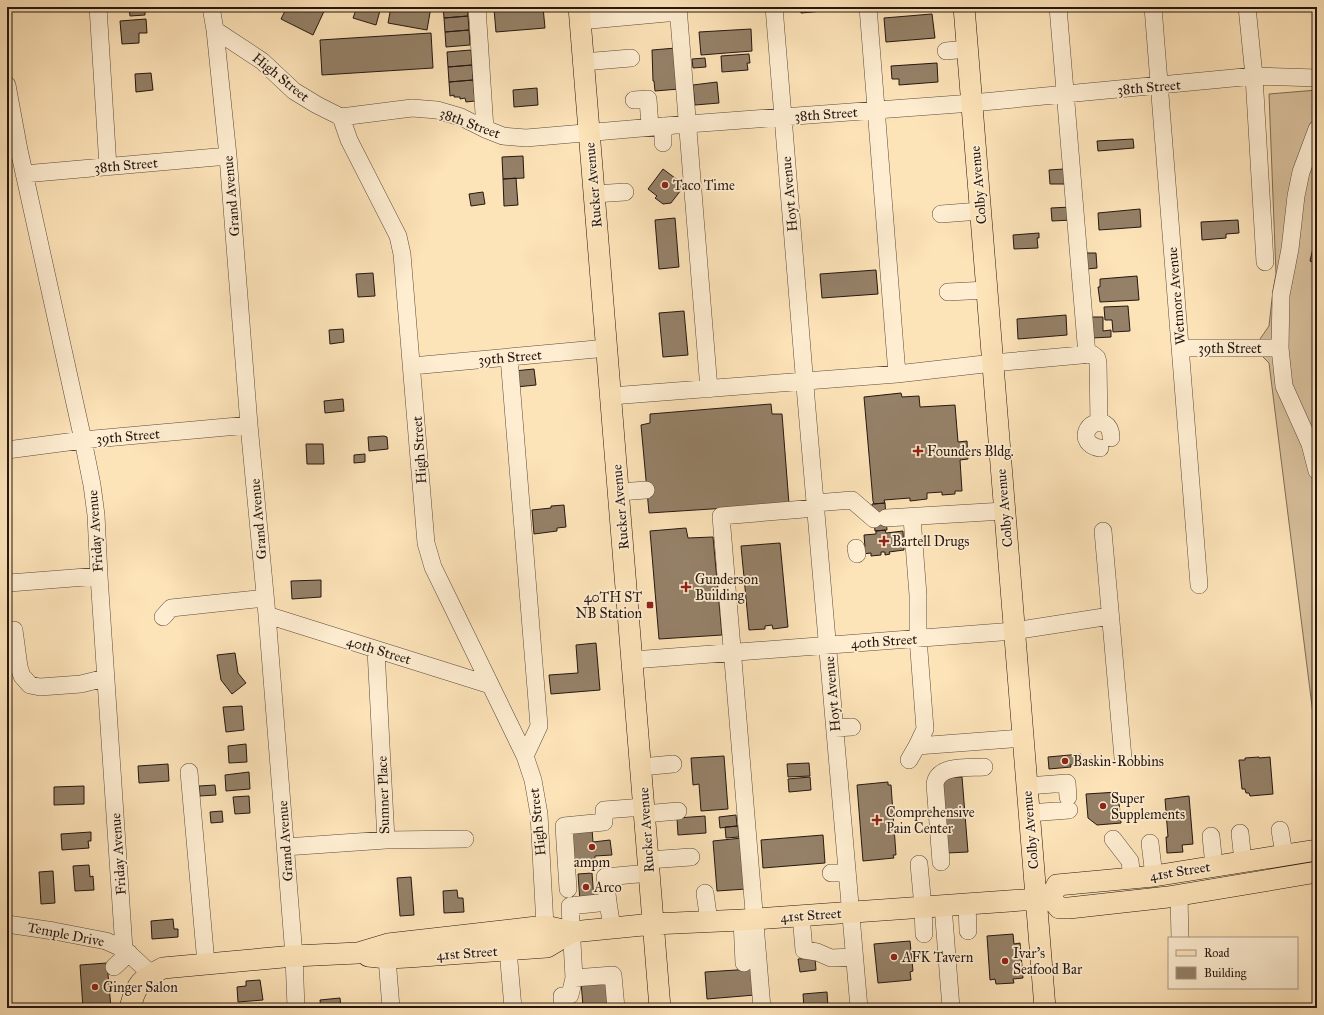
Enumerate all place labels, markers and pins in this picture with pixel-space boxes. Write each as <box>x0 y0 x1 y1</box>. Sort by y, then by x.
place label: Taco Time <box>673 177 735 194</box>
marker: Taco Time <box>660 180 670 190</box>
place label: Founders Bldg. <box>927 443 1014 460</box>
marker: Founders Bldg. <box>912 445 924 457</box>
place label: Bartell Drugs <box>892 533 969 550</box>
marker: Bartell Drugs <box>879 536 889 546</box>
place label: Gunderson Building <box>695 571 759 604</box>
marker: Gunderson Building <box>680 581 692 593</box>
place label: 40TH ST NB Station <box>575 589 642 622</box>
marker: 40TH ST NB Station <box>645 600 655 610</box>
place label: Baskin-Robbins <box>1073 753 1164 770</box>
marker: Baskin-Robbins <box>1060 756 1070 766</box>
place label: Super Supplements <box>1111 790 1185 823</box>
marker: Super Supplements <box>1098 801 1108 811</box>
place label: Comprehensive Pain Center <box>886 804 975 837</box>
marker: Comprehensive Pain Center <box>871 814 883 826</box>
marker: ampm <box>587 842 597 852</box>
place label: ampm <box>574 854 610 871</box>
place label: Arco <box>593 879 622 896</box>
marker: Arco <box>581 882 591 892</box>
place label: Ivar's Seafood Bar <box>1013 945 1083 978</box>
place label: AFK Tavern <box>901 949 974 966</box>
marker: AFK Tavern <box>889 952 899 962</box>
marker: Ivar's Seafood Bar <box>1000 956 1010 966</box>
place label: Ginger Salon <box>103 979 178 996</box>
marker: Ginger Salon <box>90 982 100 992</box>

